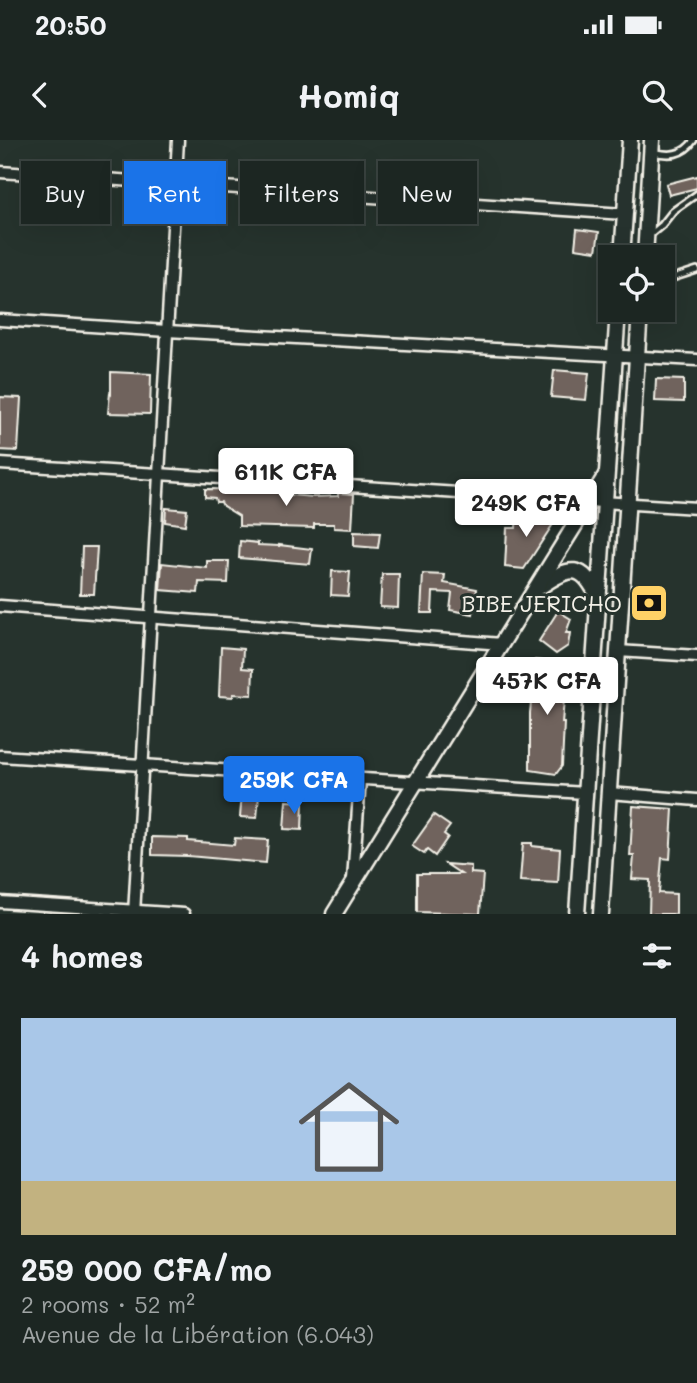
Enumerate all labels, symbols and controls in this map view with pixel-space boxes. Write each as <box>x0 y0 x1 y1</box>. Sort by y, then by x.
text: 20:50 <box>35 8 106 42</box>
text: Homiq <box>297 74 400 116</box>
icon: back <box>21 76 59 114</box>
icon: search <box>638 76 676 114</box>
chip: Buy <box>21 161 110 224</box>
chip: Rent <box>124 161 226 224</box>
chip: Filters <box>240 161 364 224</box>
chip: New <box>378 161 477 224</box>
map controls <box>598 245 675 322</box>
button: locate <box>598 245 675 322</box>
pin: 611K CFA <box>214 448 358 508</box>
text: 611K CFA <box>234 456 338 486</box>
pin: 249K CFA <box>454 480 598 539</box>
text: 249K CFA <box>471 487 581 517</box>
bank icon: BIBE JERICHO <box>628 582 670 624</box>
place label: BIBE JERICHO <box>461 588 622 618</box>
pin: 457K CFA <box>475 658 619 717</box>
text: 457K CFA <box>492 665 602 695</box>
pin: 259K CFA <box>222 756 366 816</box>
text: 259K CFA <box>239 764 349 794</box>
text: 4 homes <box>21 936 143 976</box>
icon: filters <box>638 937 676 975</box>
icon: home <box>286 1064 412 1190</box>
text: 259 000 CFA/mo <box>21 1249 272 1289</box>
text: 2 rooms · 52 m² <box>21 1289 195 1319</box>
text: Avenue de la Libération (6.043) <box>21 1319 374 1349</box>

